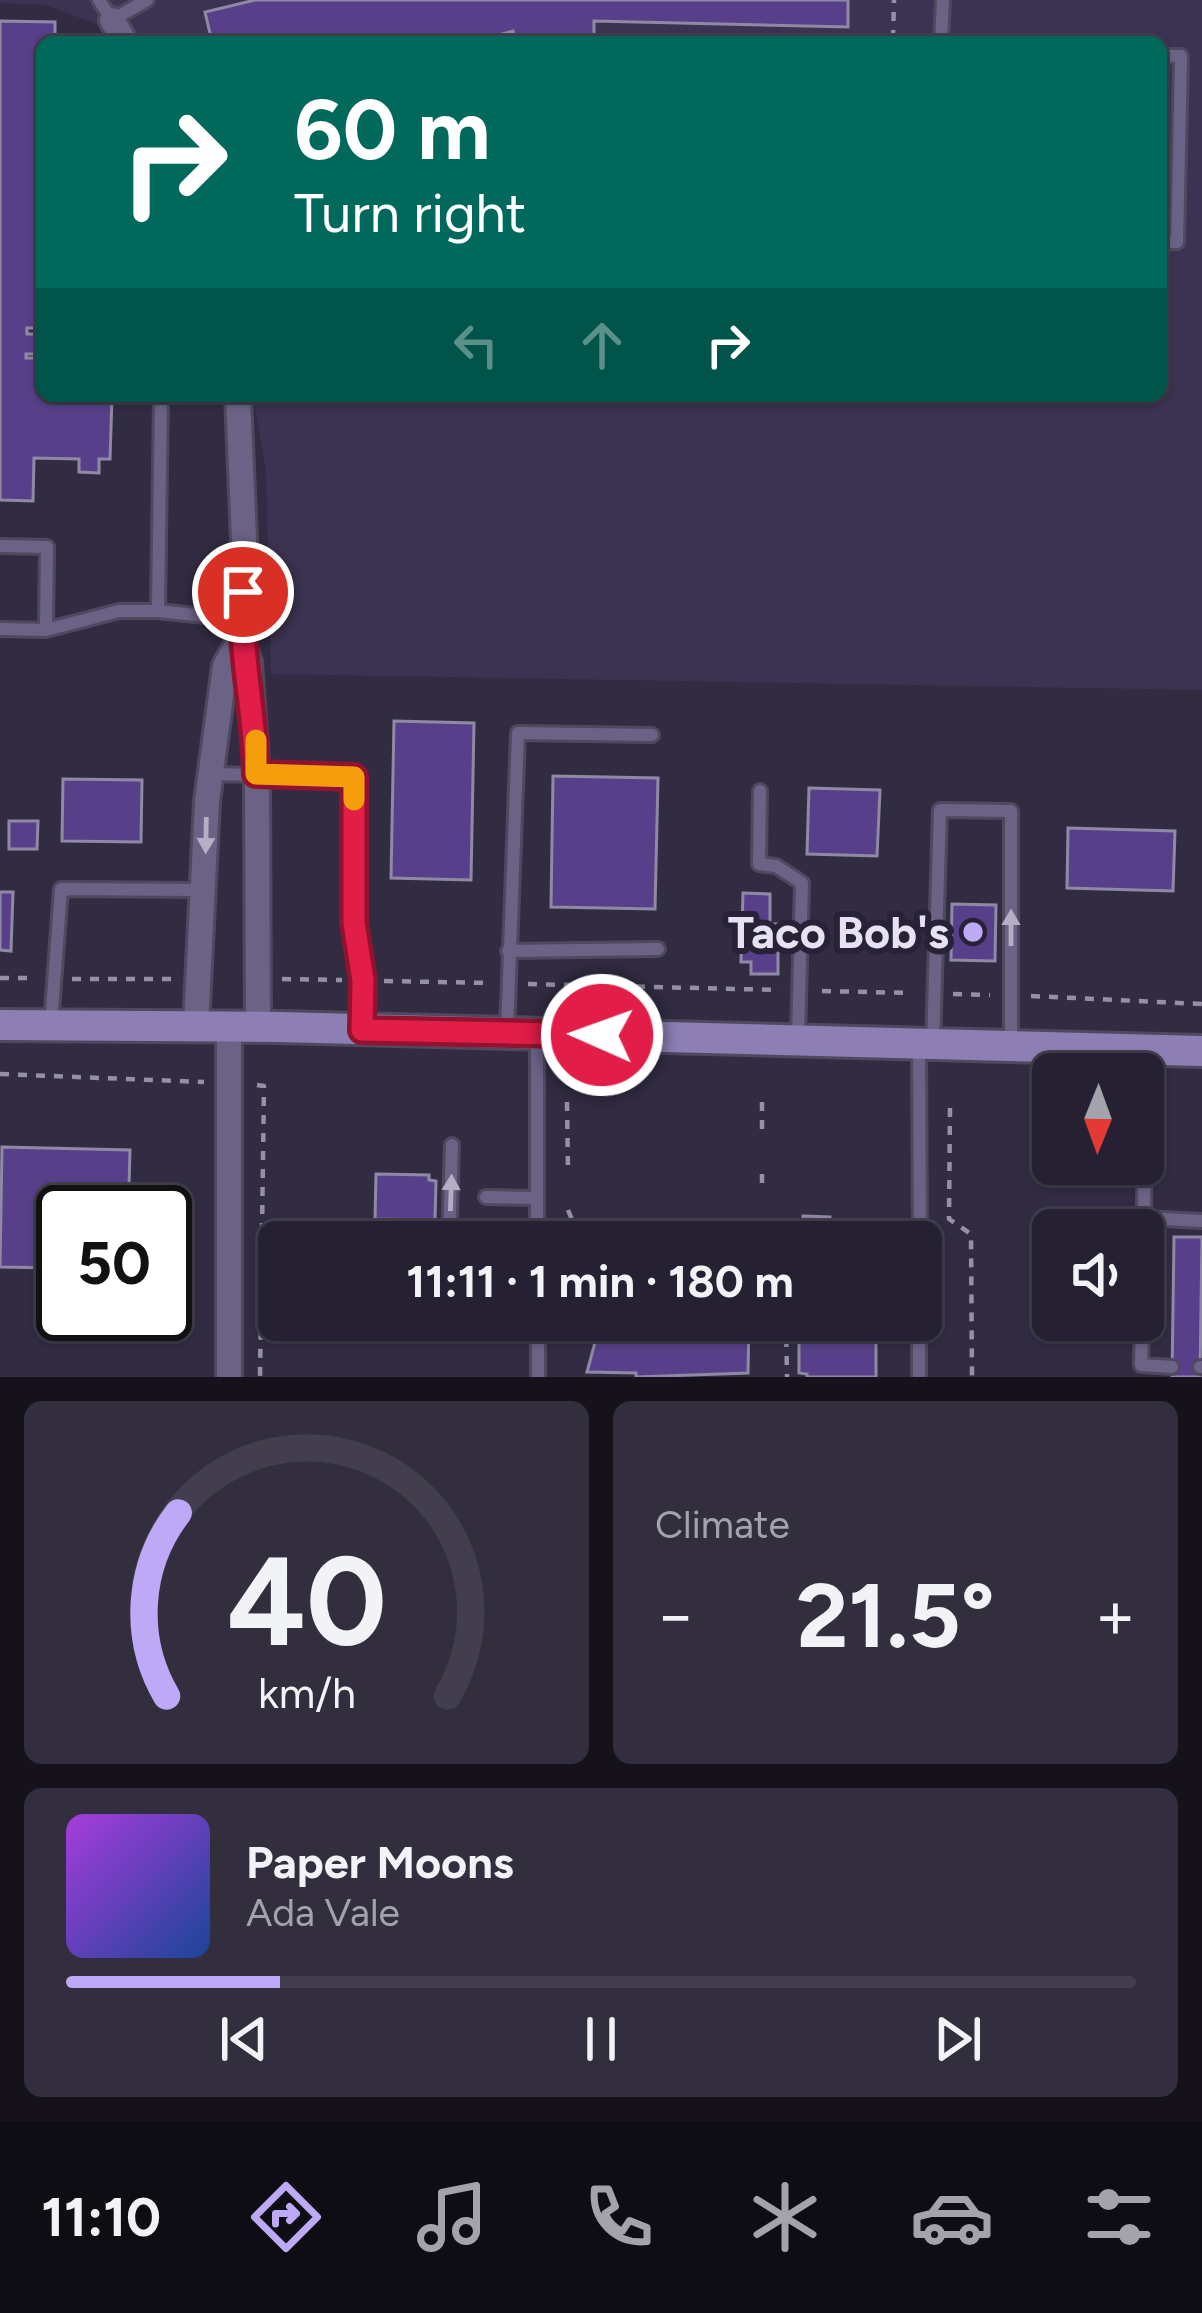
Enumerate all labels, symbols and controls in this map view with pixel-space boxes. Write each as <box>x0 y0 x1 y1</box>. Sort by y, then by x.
text: 60 m <box>294 79 490 180</box>
icon: right <box>96 84 252 240</box>
text: Turn right <box>294 181 526 246</box>
icon: left <box>443 312 509 378</box>
icon: ahead <box>569 312 635 378</box>
icon: right <box>695 312 761 378</box>
pin <box>192 541 294 643</box>
icon: arrive <box>210 559 276 625</box>
one-way arrow <box>197 817 216 855</box>
place label: Taco Bob's <box>728 905 949 959</box>
one-way arrow <box>1001 908 1021 946</box>
marker: Taco Bob's <box>960 919 986 945</box>
position arrow <box>539 972 665 1098</box>
north arrow <box>1032 1053 1164 1185</box>
map controls <box>1032 1053 1164 1341</box>
one-way arrow <box>441 1173 460 1211</box>
speed limit sign: 50 <box>36 1185 192 1341</box>
button: sound <box>1032 1209 1164 1341</box>
text: 11:11 · 1 min · 180 m <box>406 1254 794 1308</box>
text: Climate <box>655 1501 790 1548</box>
text: 40 <box>227 1526 386 1676</box>
text: 21.5° <box>796 1561 995 1670</box>
text: − <box>655 1575 696 1655</box>
text: + <box>1095 1575 1136 1655</box>
text: km/h <box>258 1666 355 1718</box>
text: Paper Moons <box>246 1835 514 1889</box>
text: Ada Vale <box>246 1889 400 1936</box>
icon: previous <box>211 2006 277 2072</box>
icon: pause <box>568 2006 634 2072</box>
icon: next <box>925 2006 991 2072</box>
icon: directions <box>244 2175 328 2259</box>
icon: music <box>410 2175 494 2259</box>
icon: phone <box>577 2175 661 2259</box>
icon: climate <box>743 2175 827 2259</box>
icon: car <box>910 2175 994 2259</box>
icon: filters <box>1077 2175 1161 2259</box>
text: 11:10 <box>41 2185 161 2250</box>

